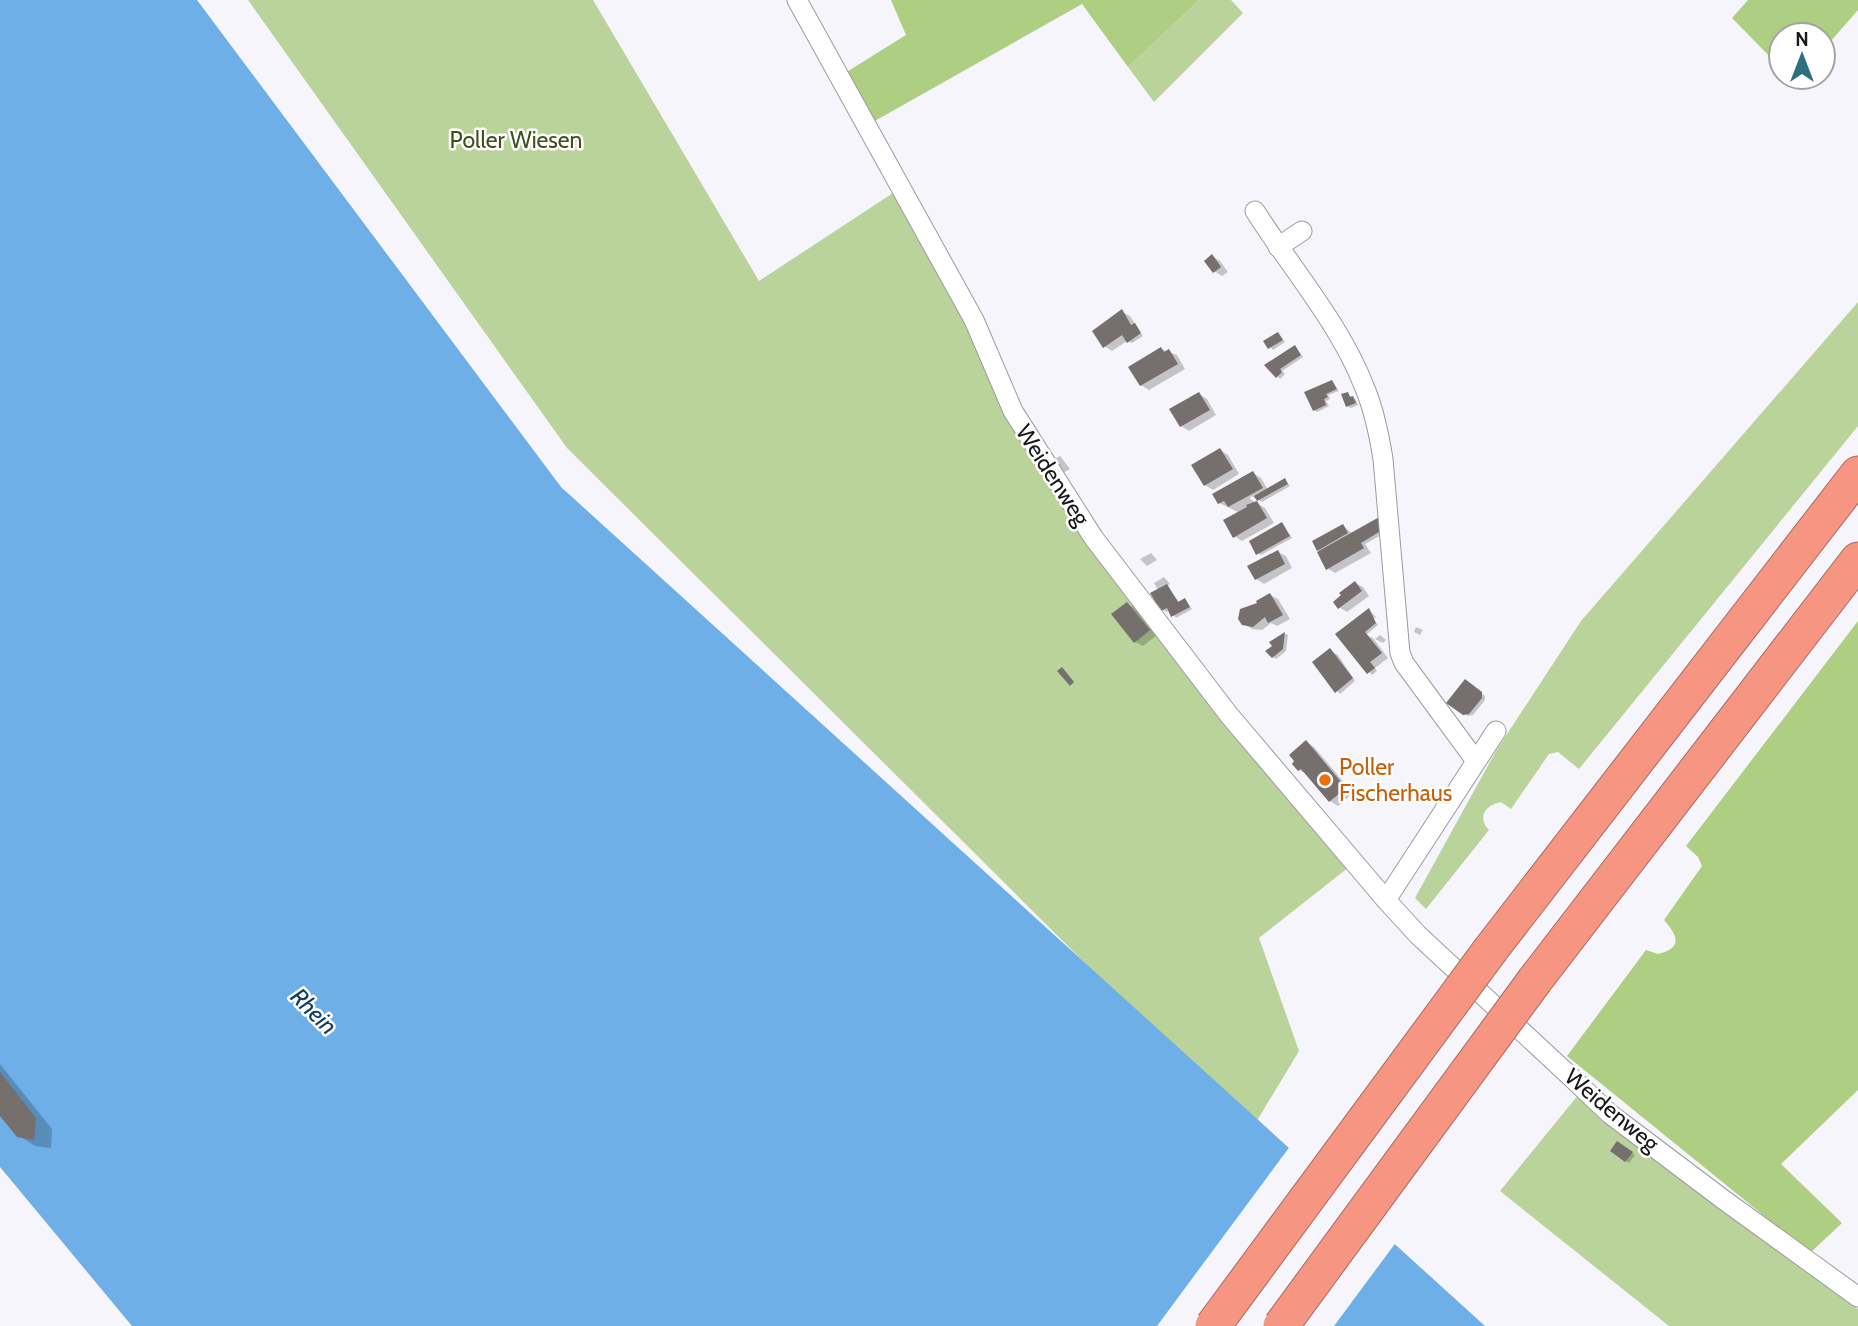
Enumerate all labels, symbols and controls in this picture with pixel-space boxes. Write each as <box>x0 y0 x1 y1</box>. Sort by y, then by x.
north arrow <box>1767 21 1837 91</box>
text: N <box>1795 28 1809 51</box>
park label: Poller Wiesen <box>450 126 582 154</box>
street label: Weidenweg <box>1010 419 1096 531</box>
place label: Poller Fischerhaus <box>1339 753 1452 807</box>
marker: Poller Fischerhaus <box>1317 772 1333 788</box>
water label: Rhein <box>285 982 343 1040</box>
street label: Weidenweg <box>1559 1062 1665 1158</box>

